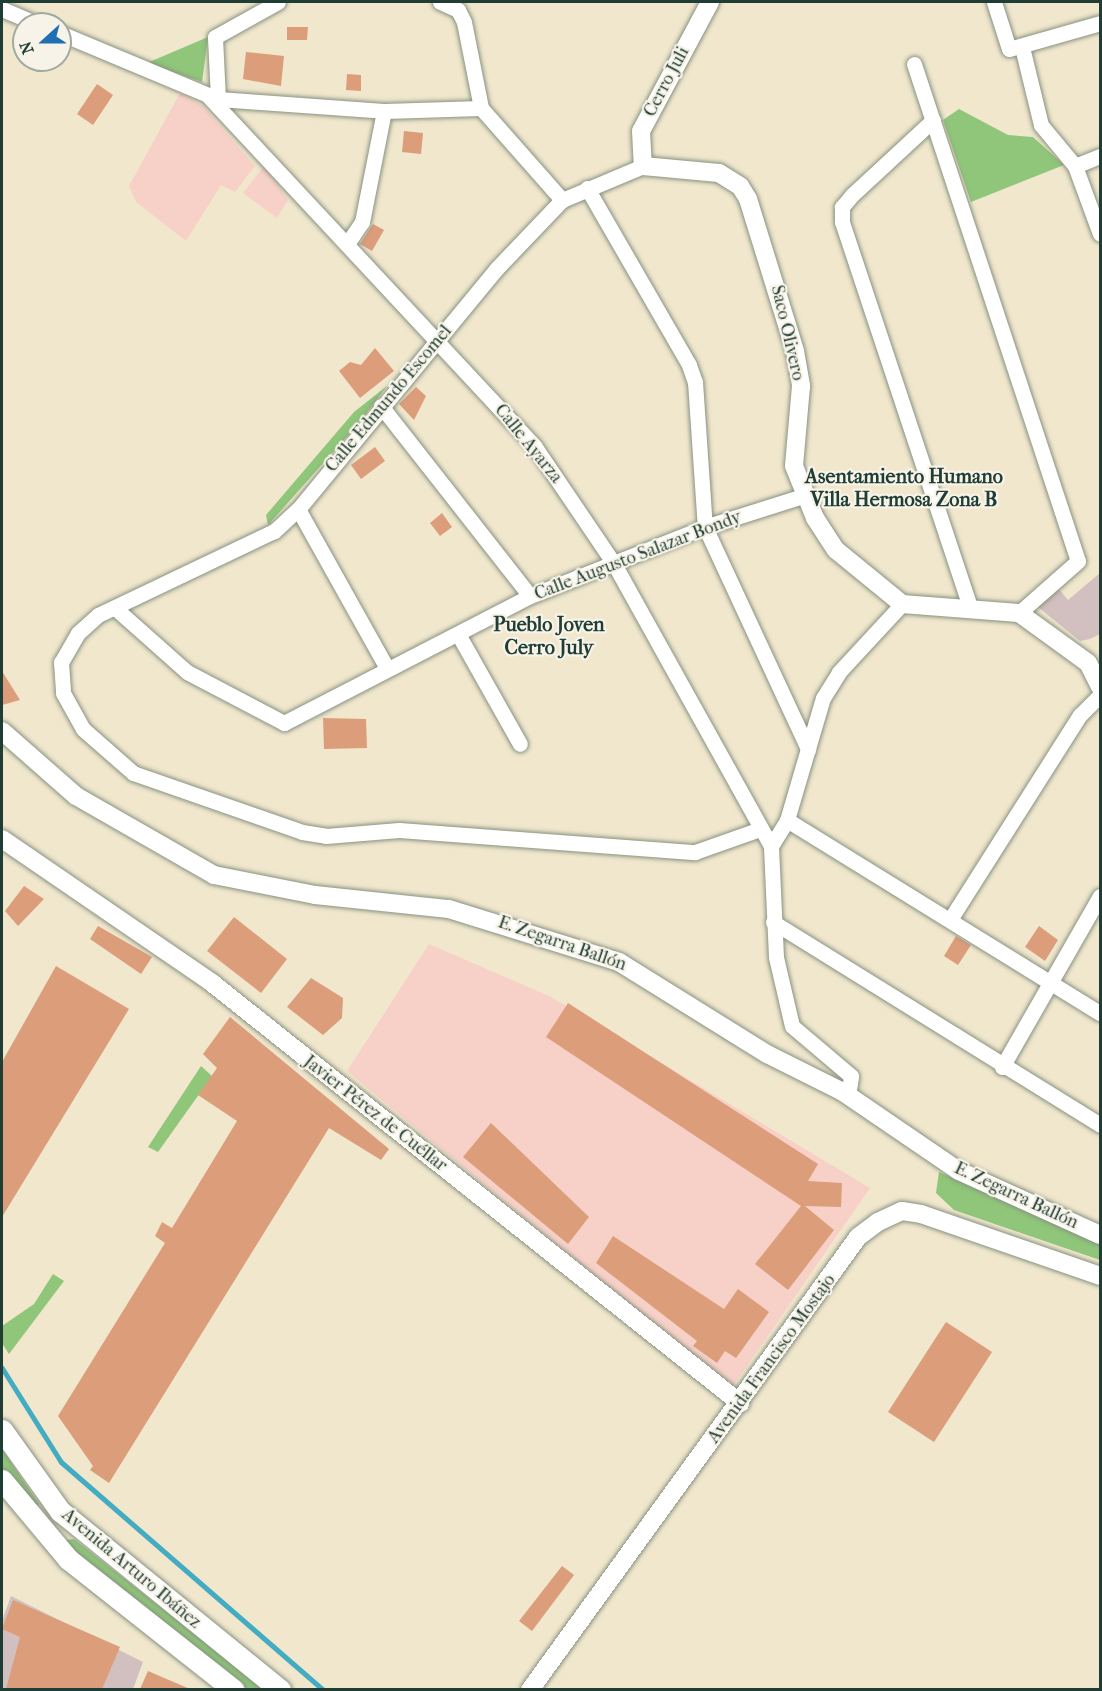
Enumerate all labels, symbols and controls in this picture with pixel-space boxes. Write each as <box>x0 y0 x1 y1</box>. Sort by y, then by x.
north arrow <box>12 12 72 72</box>
text: N <box>16 39 38 57</box>
street label: Cerro Juli <box>640 43 694 121</box>
street label: Saco Olivero <box>766 283 808 383</box>
street label: Calle Edmundo Escomel <box>321 321 457 477</box>
street label: Calle Ayarza <box>490 400 566 488</box>
district label: Asentamiento Humano Villa Hermosa Zona B <box>805 465 1003 512</box>
street label: Calle Augusto Salazar Bondy <box>532 507 744 605</box>
district label: Pueblo Joven Cerro July <box>493 613 605 660</box>
street label: E. Zegarra Ballón <box>495 912 629 976</box>
street label: Javier Pérez de Cuéllar <box>299 1051 451 1177</box>
street label: E. Zegarra Ballón <box>951 1158 1081 1234</box>
street label: Avenida Francisco Mostajo <box>703 1270 841 1448</box>
street label: Avenida Arturo Ibáñez <box>57 1504 205 1634</box>

